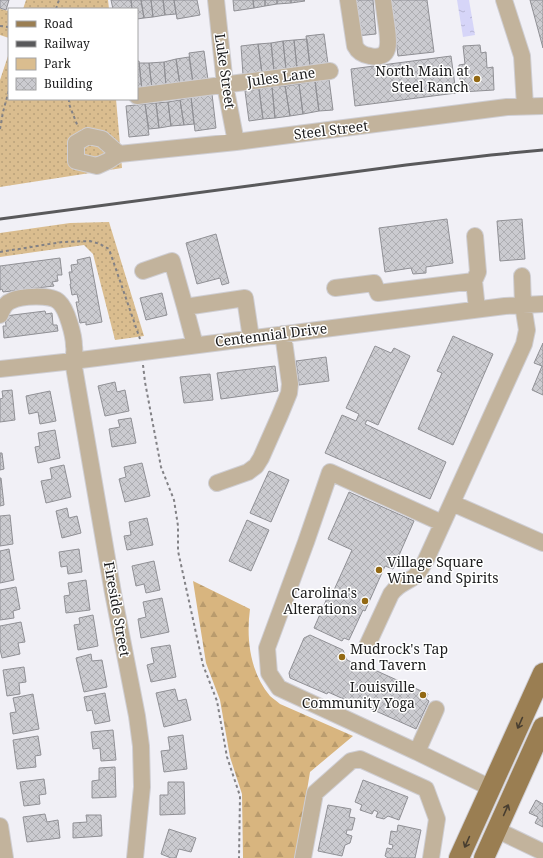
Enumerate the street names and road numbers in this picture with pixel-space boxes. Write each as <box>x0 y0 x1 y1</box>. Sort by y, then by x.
street label: Luke Street <box>211 32 240 110</box>
street label: Jules Lane <box>245 62 316 91</box>
street label: Steel Street <box>293 116 369 143</box>
street label: Centennial Drive <box>214 318 328 351</box>
street label: Fireside Street <box>100 560 135 658</box>

